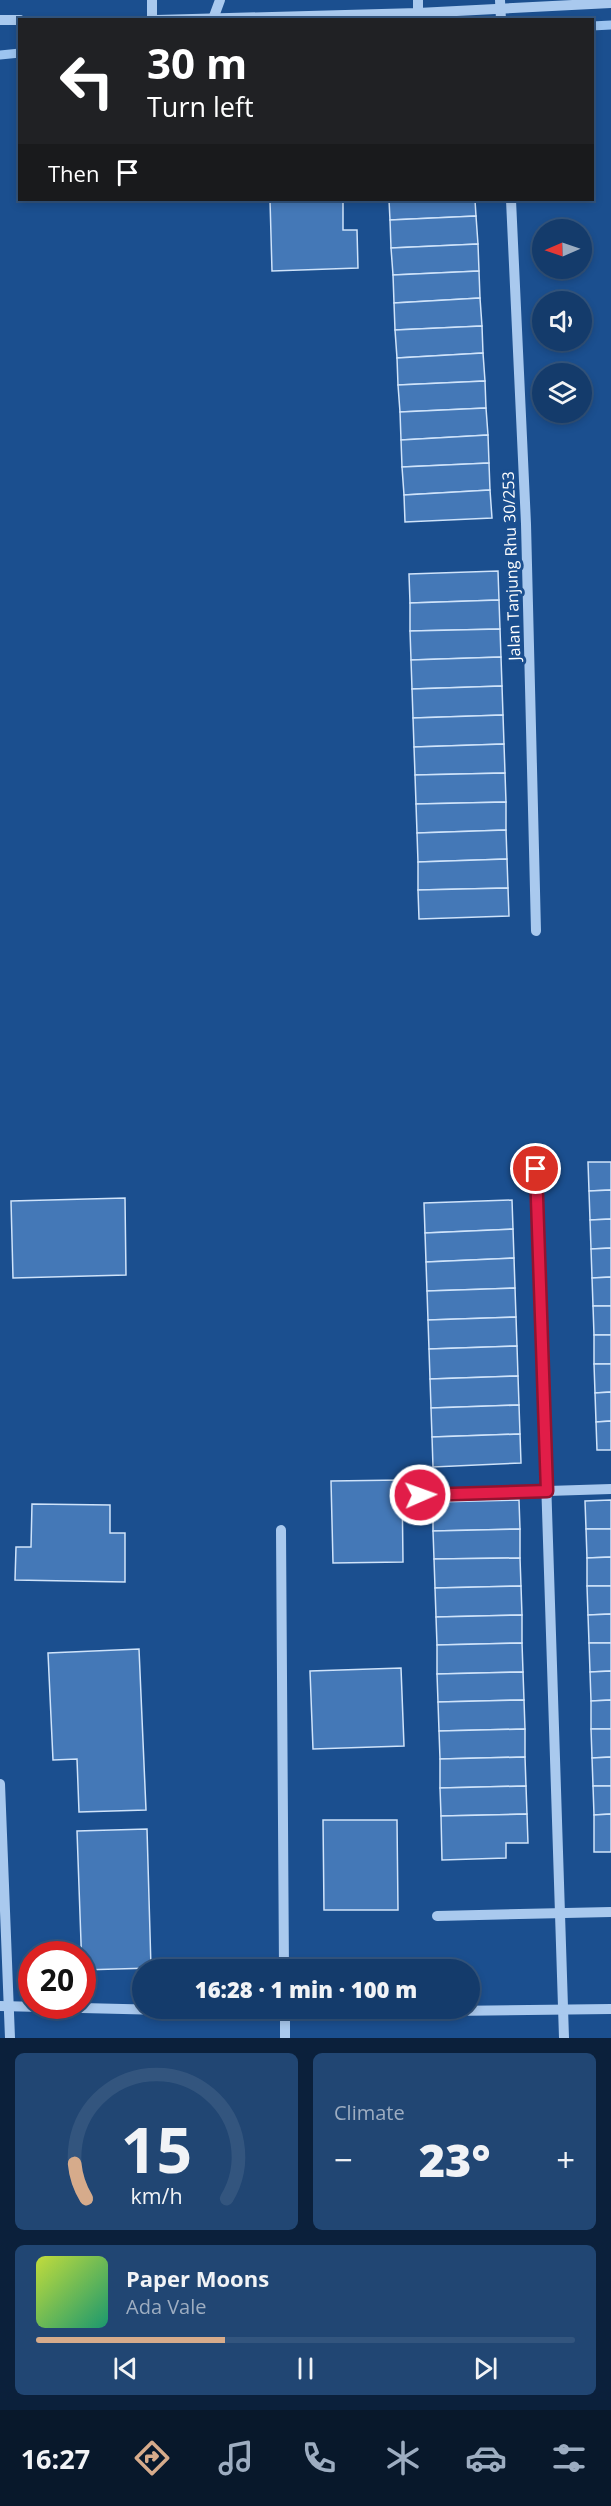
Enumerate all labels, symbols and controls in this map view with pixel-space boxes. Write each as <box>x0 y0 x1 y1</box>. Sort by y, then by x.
text: 30 m <box>147 34 247 91</box>
icon: left <box>48 42 126 120</box>
text: Turn left <box>147 88 254 125</box>
icon: arrive <box>111 156 144 189</box>
text: Then <box>48 158 99 188</box>
north arrow <box>532 219 592 279</box>
map controls <box>532 219 592 423</box>
button: sound <box>532 291 592 351</box>
button: layers <box>532 363 592 423</box>
street label: Jalan Tanjung Rhu 30/253 <box>497 471 525 663</box>
pin <box>510 1143 561 1194</box>
icon: arrive <box>519 1152 552 1185</box>
position arrow <box>388 1463 452 1527</box>
speed limit sign: 20 <box>18 1941 96 2019</box>
text: 16:28 · 1 min · 100 m <box>195 1974 417 2004</box>
text: Climate <box>334 2099 405 2126</box>
text: 15 <box>121 2106 192 2191</box>
text: 23° <box>419 2129 490 2190</box>
text: − <box>334 2137 353 2182</box>
text: + <box>556 2137 575 2182</box>
text: km/h <box>130 2181 183 2210</box>
text: Paper Moons <box>126 2263 269 2293</box>
text: Ada Vale <box>126 2293 207 2320</box>
icon: previous <box>109 2352 142 2385</box>
icon: pause <box>289 2352 322 2385</box>
icon: next <box>469 2352 502 2385</box>
icon: directions <box>131 2437 173 2479</box>
icon: music <box>215 2437 257 2479</box>
icon: phone <box>298 2437 340 2479</box>
icon: climate <box>382 2437 424 2479</box>
icon: car <box>465 2437 507 2479</box>
icon: filters <box>548 2437 590 2479</box>
text: 16:27 <box>21 2440 90 2477</box>

